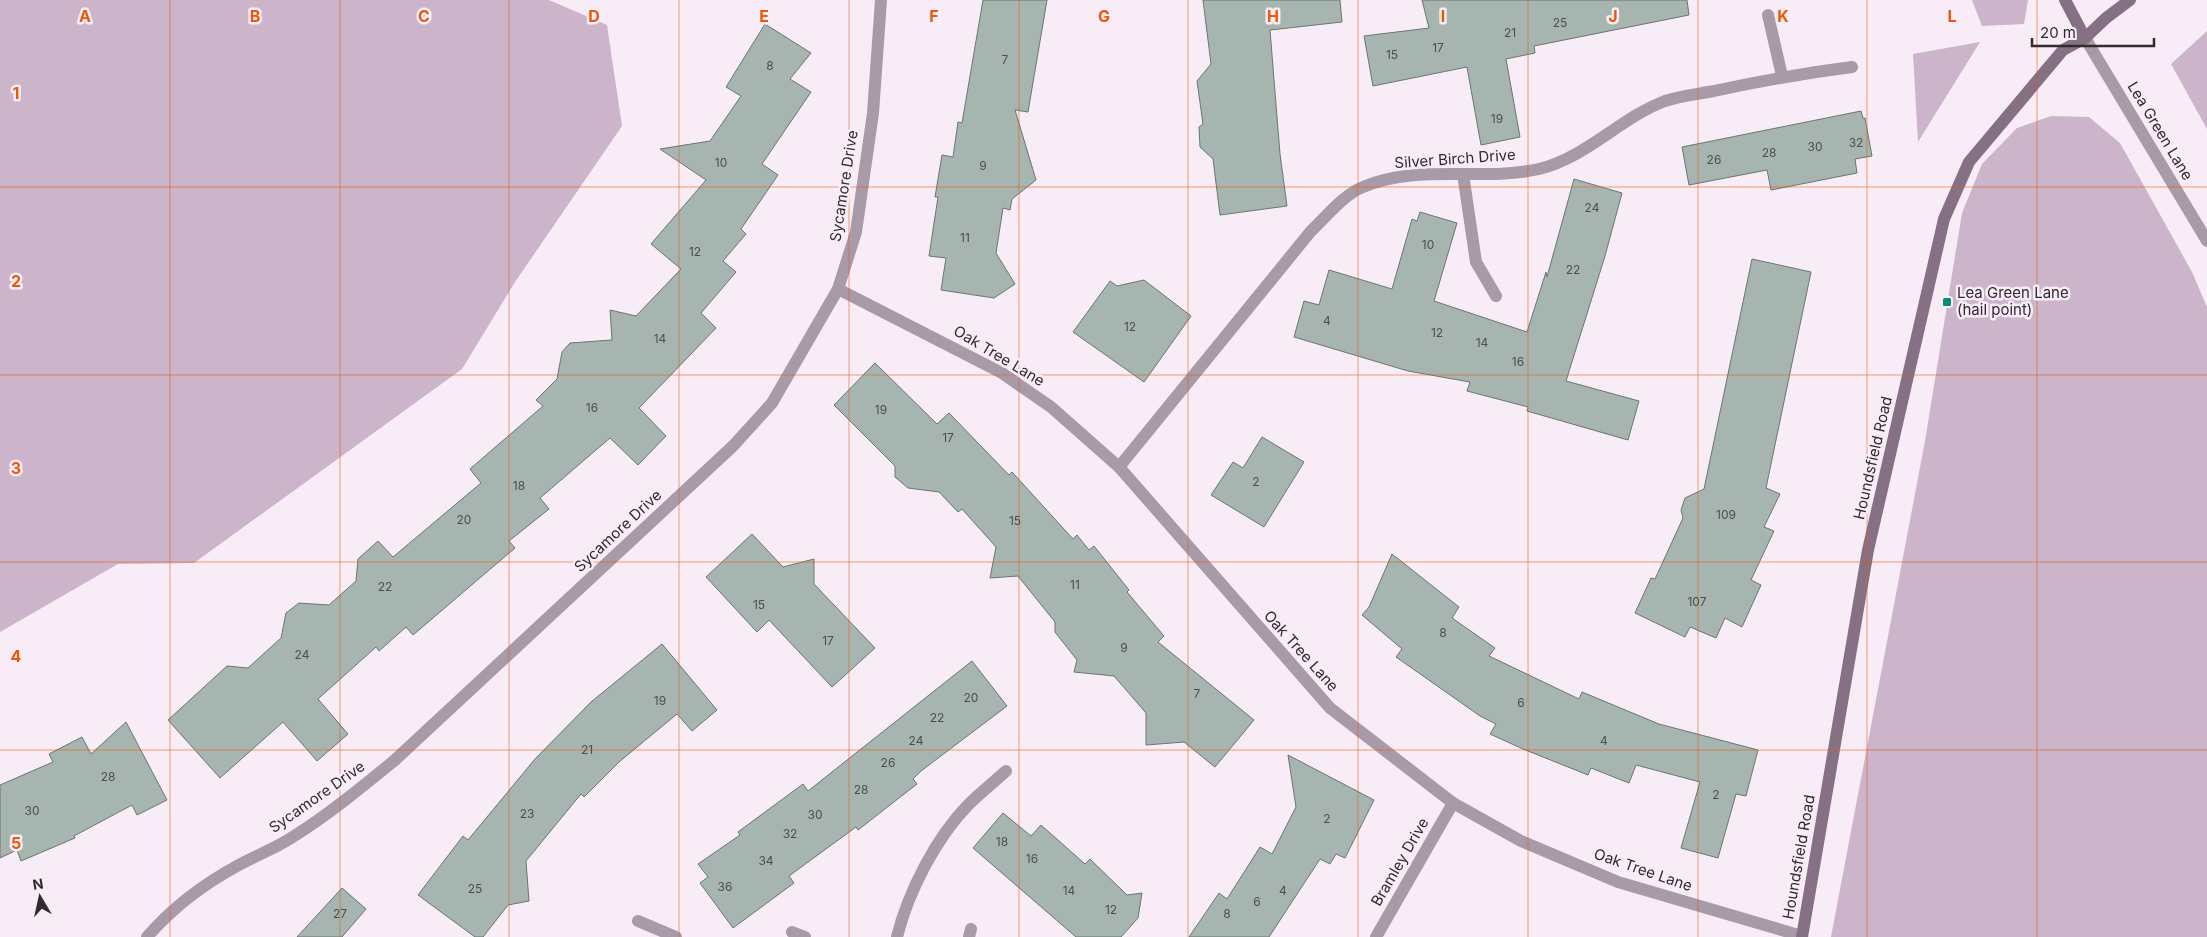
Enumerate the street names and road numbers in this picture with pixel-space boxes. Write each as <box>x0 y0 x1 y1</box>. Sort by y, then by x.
street label: Lea Green Lane <box>2124 78 2197 184</box>
street label: Sycamore Drive <box>825 129 862 243</box>
street label: Silver Birch Drive <box>1394 145 1516 172</box>
street label: Oak Tree Lane <box>950 321 1048 390</box>
street label: Houndsfield Road <box>1849 394 1896 521</box>
street label: Sycamore Drive <box>570 485 665 576</box>
street label: Oak Tree Lane <box>1260 606 1343 695</box>
street label: Sycamore Drive <box>265 757 368 837</box>
street label: Houndsfield Road <box>1778 793 1819 921</box>
street label: Bramley Drive <box>1367 814 1433 909</box>
street label: Oak Tree Lane <box>1591 844 1695 895</box>

